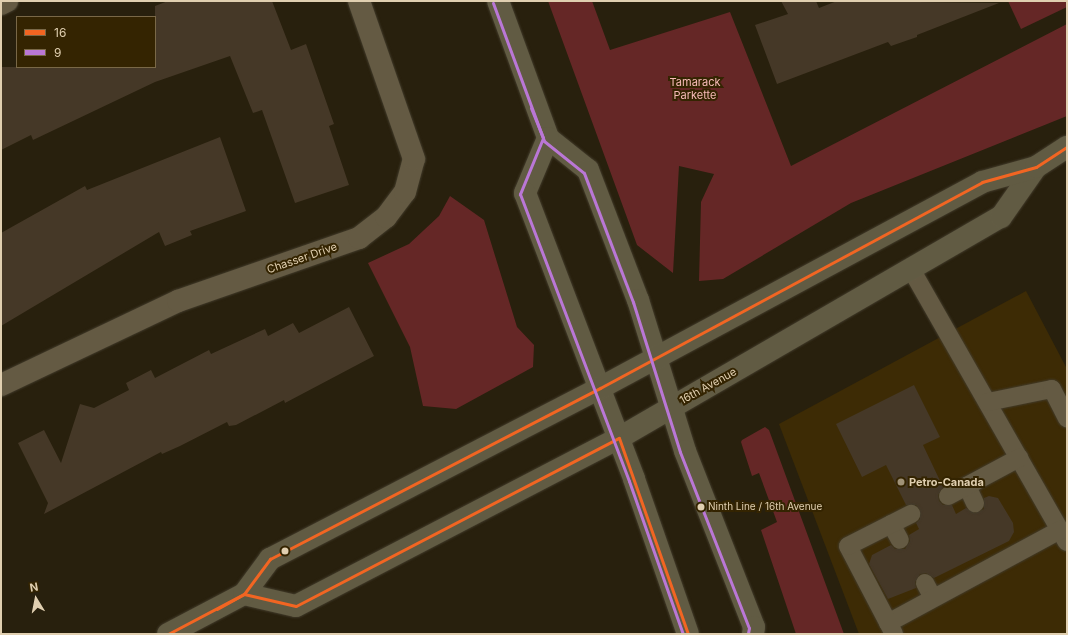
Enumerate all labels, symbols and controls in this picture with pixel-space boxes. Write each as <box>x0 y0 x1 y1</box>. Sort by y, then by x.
legend <box>16 16 156 68</box>
text: 16 <box>54 25 66 40</box>
text: 9 <box>54 45 61 60</box>
park label: Tamarack Parkette <box>670 76 720 102</box>
street label: Chasser Drive <box>265 240 339 276</box>
street label: 16th Avenue <box>677 365 739 407</box>
place label: Petro-Canada <box>909 475 984 489</box>
marker: Petro-Canada <box>896 477 906 487</box>
place label: Ninth Line / 16th Avenue <box>708 501 822 513</box>
marker: Ninth Line / 16th Avenue <box>696 502 706 512</box>
unlabelled marker <box>280 546 290 556</box>
north arrow <box>16 579 56 619</box>
text: N <box>29 580 39 595</box>

